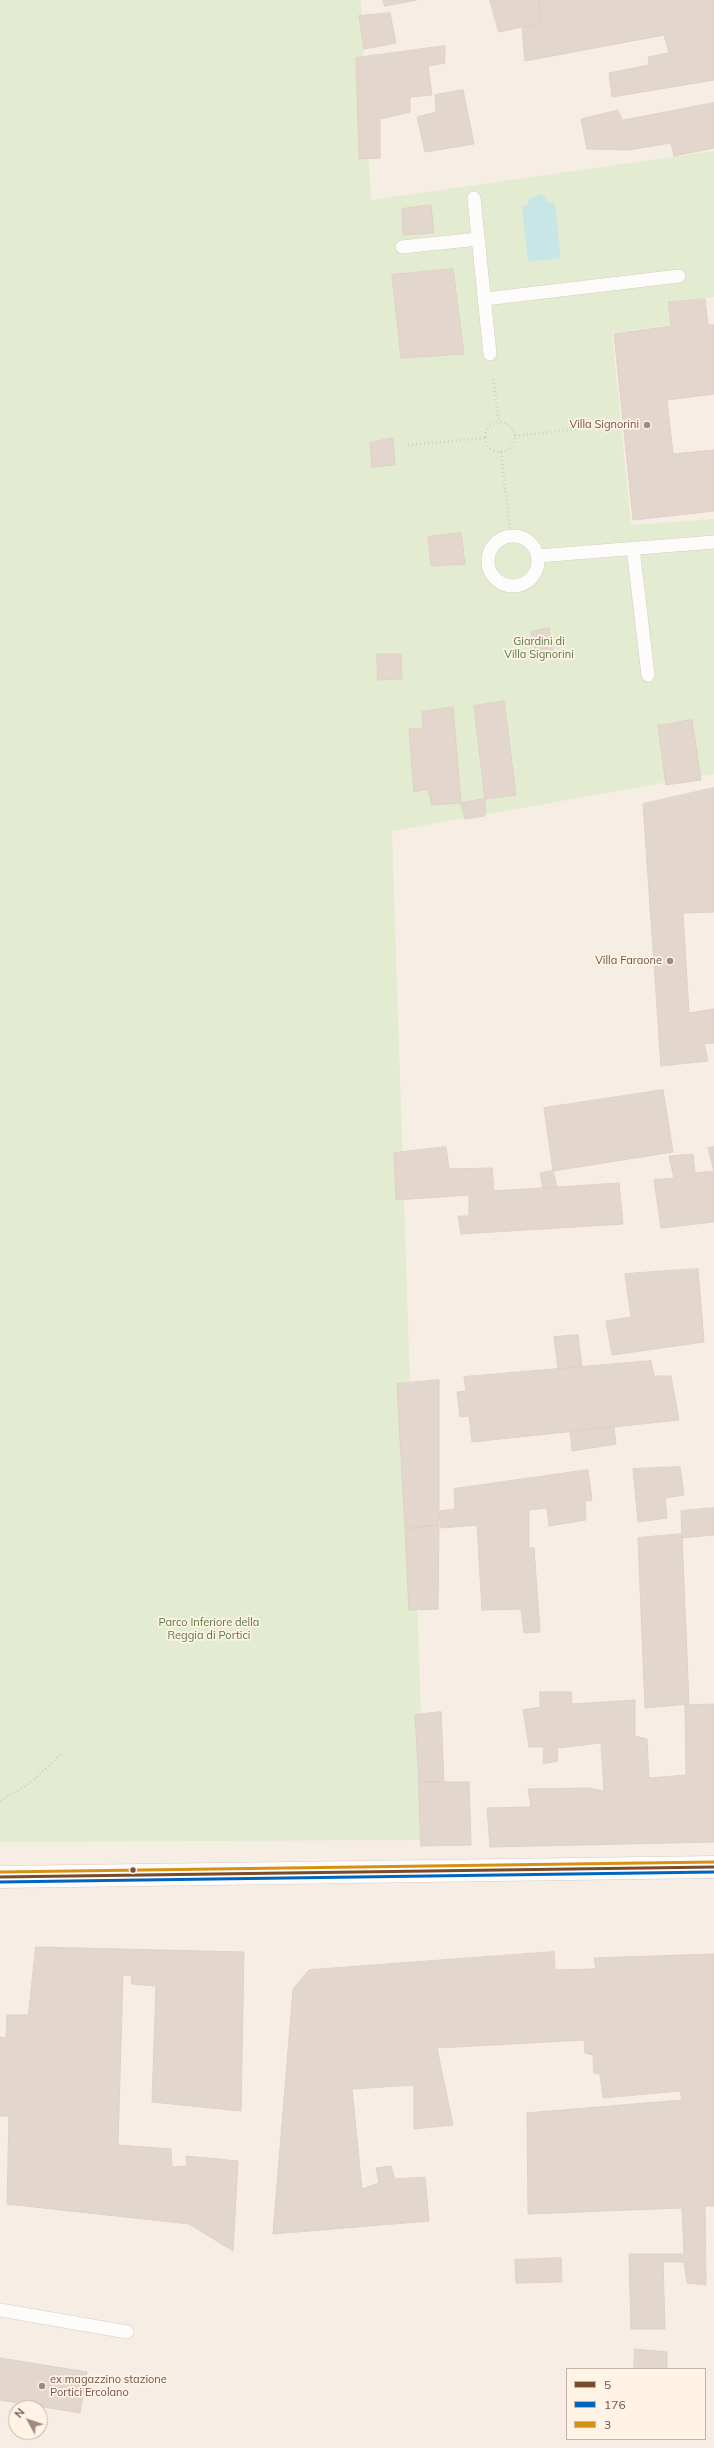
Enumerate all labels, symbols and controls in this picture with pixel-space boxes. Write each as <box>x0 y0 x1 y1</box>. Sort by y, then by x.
place label: Villa Signorini <box>569 418 639 432</box>
marker: Villa Signorini <box>642 420 652 430</box>
park label: Giardini di Villa Signorini <box>504 635 574 661</box>
place label: Villa Faraone <box>595 954 662 968</box>
marker: Villa Faraone <box>665 956 675 966</box>
park label: Parco Inferiore della Reggia di Portici <box>159 1616 259 1642</box>
unlabelled marker <box>128 1865 138 1875</box>
legend <box>566 2368 706 2440</box>
place label: ex magazzino stazione Portici Ercolano <box>50 2373 167 2399</box>
text: 5 <box>604 2377 611 2392</box>
marker: ex magazzino stazione Portici Ercolano <box>37 2381 47 2391</box>
text: 176 <box>604 2397 626 2412</box>
north arrow <box>8 2400 48 2440</box>
text: N <box>12 2405 28 2421</box>
text: 3 <box>604 2417 611 2432</box>

